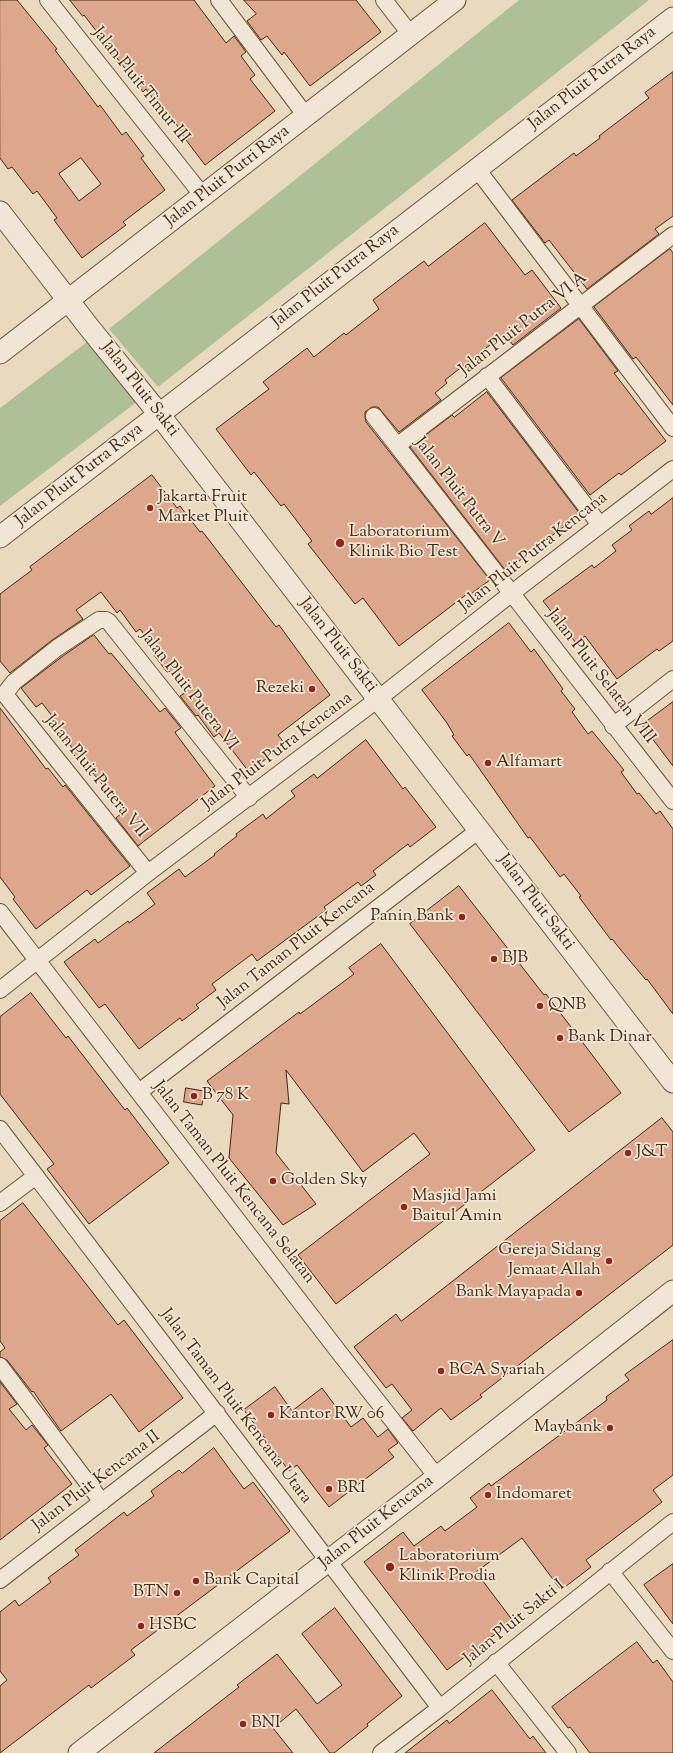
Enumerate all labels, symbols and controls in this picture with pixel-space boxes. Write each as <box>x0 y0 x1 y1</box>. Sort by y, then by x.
street label: Jalan Pluit Putra Raya <box>525 23 661 135</box>
street label: Jalan Pluit Timur III <box>87 24 193 148</box>
street label: Jalan Pluit Putri Raya <box>161 122 295 232</box>
street label: Jalan Pluit Putra Raya <box>268 221 404 333</box>
street label: Jalan Pluit Putra VI A <box>456 269 592 381</box>
street label: Jalan Pluit Sakti <box>96 338 182 442</box>
street label: Jalan Pluit Putra Raya <box>12 420 148 532</box>
street label: Jalan Pluit Putra V <box>409 434 507 552</box>
place label: Jakarta Fruit Market Pluit <box>158 488 248 528</box>
street label: Jalan Pluit Putra Kencana <box>456 489 612 617</box>
marker: Jakarta Fruit Market Pluit <box>145 503 155 513</box>
place label: Laboratorium Klinik Bio Test <box>349 523 458 563</box>
marker: Laboratorium Klinik Bio Test <box>334 537 346 549</box>
street label: Jalan Pluit Sakti <box>294 594 380 698</box>
street label: Jalan Pluit Selatan VIII <box>541 606 659 748</box>
street label: Jalan Pluit Putera VI <box>135 627 241 755</box>
place label: Rezeki <box>256 679 304 699</box>
marker: Rezeki <box>307 684 317 694</box>
street label: Jalan Pluit Putra Kencana <box>199 689 357 815</box>
street label: Jalan Pluit Putera VII <box>39 711 151 843</box>
place label: Alfamart <box>496 753 562 773</box>
marker: Alfamart <box>483 758 493 768</box>
street label: Jalan Pluit Sakti <box>492 851 578 955</box>
street label: Jalan Taman Pluit Kencana <box>214 878 380 1014</box>
place label: Panin Bank <box>370 907 454 927</box>
marker: Panin Bank <box>457 912 467 922</box>
place label: BJB <box>502 949 528 969</box>
marker: BJB <box>489 954 499 964</box>
place label: QNB <box>548 996 586 1016</box>
marker: QNB <box>535 1001 545 1011</box>
place label: Bank Dinar <box>568 1028 652 1048</box>
marker: Bank Dinar <box>555 1033 565 1043</box>
street label: Jalan Taman Pluit Kencana Selatan <box>148 1078 318 1288</box>
place label: B 78 K <box>202 1086 249 1106</box>
marker: B 78 K <box>189 1091 199 1101</box>
place label: J&T <box>636 1143 667 1163</box>
marker: J&T <box>623 1148 633 1158</box>
place label: Golden Sky <box>281 1171 367 1191</box>
marker: Golden Sky <box>268 1176 278 1186</box>
place label: Masjid Jami Baitul Amin <box>412 1187 502 1227</box>
marker: Masjid Jami Baitul Amin <box>399 1202 409 1212</box>
place label: Gereja Sidang Jemaat Allah <box>498 1241 601 1281</box>
marker: Gereja Sidang Jemaat Allah <box>604 1256 614 1266</box>
place label: Bank Mayapada <box>456 1283 571 1303</box>
marker: Bank Mayapada <box>574 1288 584 1298</box>
street label: Jalan Taman Pluit Kencana Utara <box>155 1305 315 1509</box>
place label: BCA Syariah <box>449 1361 545 1381</box>
marker: BCA Syariah <box>436 1366 446 1376</box>
place label: Kantor RW 06 <box>279 1405 384 1425</box>
marker: Kantor RW 06 <box>266 1410 276 1420</box>
place label: Maybank <box>534 1418 602 1438</box>
marker: Maybank <box>605 1423 615 1433</box>
street label: Jalan Pluit Kencana II <box>29 1427 165 1537</box>
street label: Jalan Pluit Kencana <box>316 1472 438 1574</box>
place label: BRI <box>337 1479 365 1499</box>
marker: BRI <box>324 1484 334 1494</box>
place label: Indomaret <box>496 1485 572 1505</box>
marker: Indomaret <box>483 1490 493 1500</box>
place label: Laboratorium Klinik Prodia <box>399 1547 500 1587</box>
marker: Laboratorium Klinik Prodia <box>384 1561 396 1573</box>
place label: Bank Capital <box>204 1571 299 1591</box>
marker: Bank Capital <box>191 1576 201 1586</box>
street label: Jalan Pluit Sakti I <box>460 1576 570 1670</box>
place label: BTN <box>133 1583 169 1603</box>
marker: BTN <box>172 1588 182 1598</box>
place label: HSBC <box>149 1616 197 1636</box>
marker: HSBC <box>136 1621 146 1631</box>
place label: BNI <box>251 1714 281 1734</box>
marker: BNI <box>238 1719 248 1729</box>

